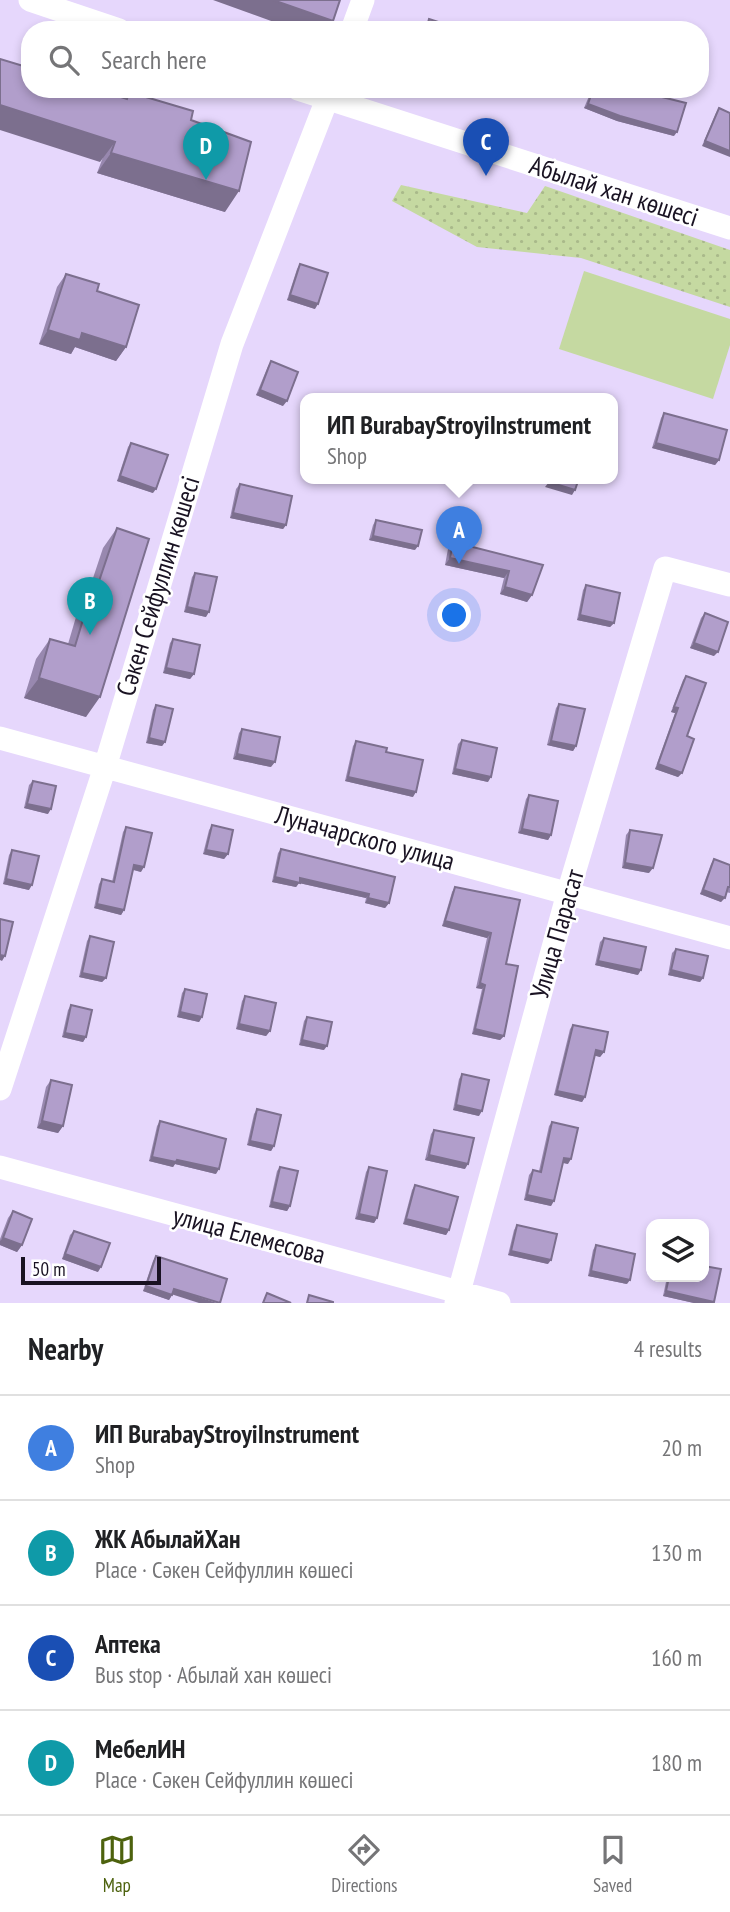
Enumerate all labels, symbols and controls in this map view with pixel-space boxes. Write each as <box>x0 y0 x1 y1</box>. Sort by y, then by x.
search box <box>21 21 709 98</box>
icon: search <box>45 41 83 79</box>
text: Search here <box>101 43 207 76</box>
pin: C <box>463 118 509 176</box>
pin: D <box>183 122 229 180</box>
street label: Абылай хан көшесі <box>526 148 703 233</box>
popup <box>300 393 618 484</box>
text: ИП BurabayStroyiInstrument <box>327 408 591 441</box>
text: Shop <box>327 441 367 470</box>
street label: Сәкен Сейфуллин көшесі <box>108 472 207 700</box>
pin: A <box>436 506 482 564</box>
pin: B <box>67 577 113 635</box>
your location <box>437 598 471 632</box>
street label: Луначарского улица <box>271 797 458 877</box>
street label: Улица Парасат <box>522 865 591 1002</box>
street label: улица Елемесова <box>169 1198 329 1271</box>
map controls <box>646 1219 709 1282</box>
button: layers <box>646 1219 709 1282</box>
scale bar <box>21 1254 161 1286</box>
text: 50 m <box>32 1257 66 1281</box>
text: Nearby <box>28 1329 103 1368</box>
text: 4 results <box>634 1334 702 1363</box>
text: ИП BurabayStroyiInstrument <box>95 1417 359 1450</box>
text: A <box>45 1433 57 1462</box>
text: 20 m <box>661 1433 702 1462</box>
text: Shop <box>95 1450 135 1479</box>
text: ЖК АбылайХан <box>95 1522 240 1555</box>
text: B <box>45 1538 57 1567</box>
text: 130 m <box>651 1538 702 1567</box>
text: Place · Сәкен Сейфуллин көшесі <box>95 1555 354 1584</box>
text: Аптека <box>95 1627 161 1660</box>
text: C <box>46 1643 56 1672</box>
text: 160 m <box>651 1643 702 1672</box>
text: Bus stop · Абылай хан көшесі <box>95 1660 332 1689</box>
text: МебелИН <box>95 1732 185 1765</box>
text: D <box>45 1748 57 1777</box>
text: 180 m <box>651 1748 702 1777</box>
text: Place · Сәкен Сейфуллин көшесі <box>95 1765 354 1794</box>
tab: Map <box>98 1831 136 1897</box>
tab: Directions <box>331 1831 397 1897</box>
tab: Saved <box>593 1831 632 1897</box>

